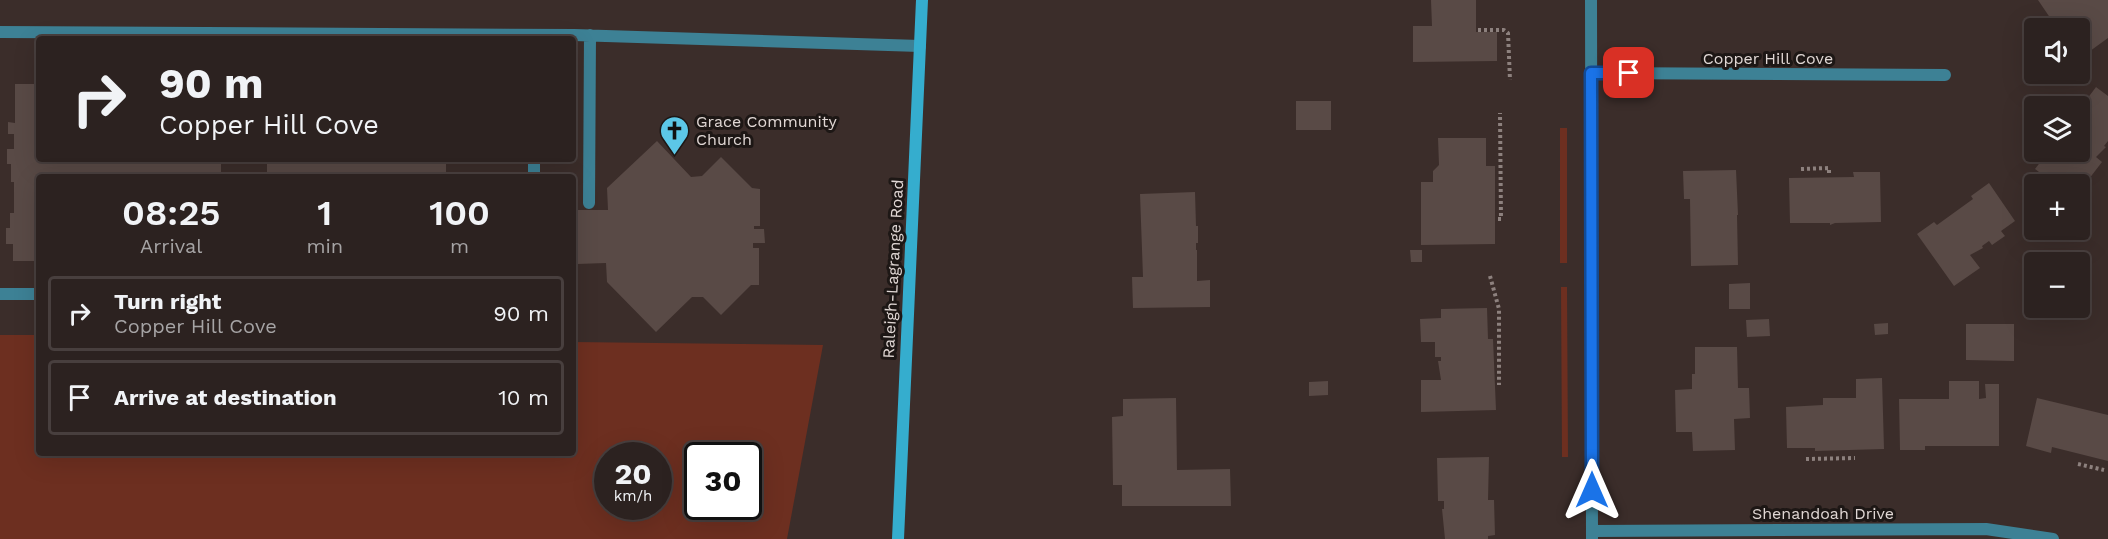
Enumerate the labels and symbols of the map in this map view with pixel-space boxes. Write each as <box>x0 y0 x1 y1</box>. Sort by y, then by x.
pin <box>1603 47 1654 98</box>
street label: Copper Hill Cove <box>1703 49 1833 68</box>
place label: Grace Community Church <box>696 112 837 149</box>
church icon: Grace Community Church <box>659 114 691 156</box>
street label: Raleigh-Lagrange Road <box>879 179 907 359</box>
speed limit sign: 30 <box>684 442 762 520</box>
position arrow <box>1560 458 1624 522</box>
street label: Shenandoah Drive <box>1752 504 1894 523</box>

